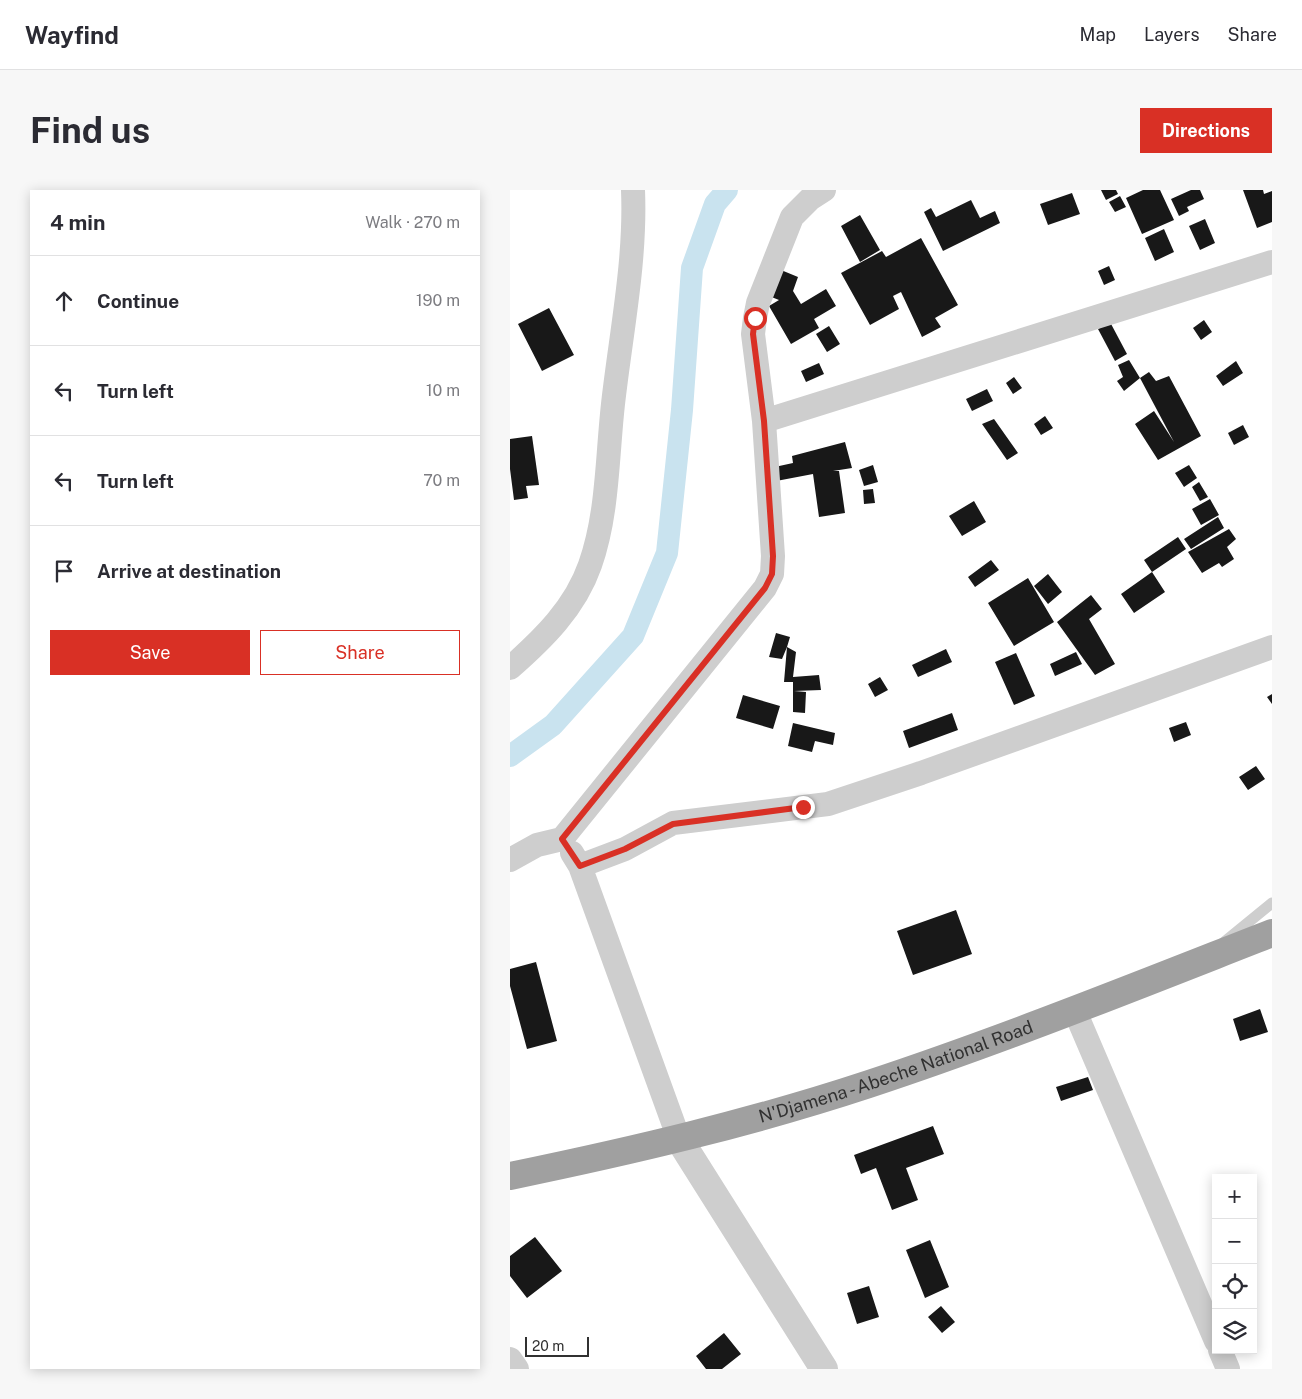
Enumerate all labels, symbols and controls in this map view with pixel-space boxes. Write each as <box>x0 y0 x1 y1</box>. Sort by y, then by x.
text: Wayfind <box>25 21 119 49</box>
text: Map <box>1080 24 1116 45</box>
text: Layers <box>1144 24 1200 45</box>
text: Share <box>1228 24 1277 45</box>
button: Directions <box>1140 108 1272 153</box>
text: Find us <box>30 110 150 151</box>
text: 4 min <box>50 210 105 235</box>
text: Walk · 270 m <box>365 213 460 232</box>
icon: ahead <box>50 287 78 315</box>
text: Continue <box>97 290 179 312</box>
text: 190 m <box>416 291 460 310</box>
route start <box>744 307 767 330</box>
icon: left <box>50 377 78 405</box>
text: Turn left <box>97 380 174 402</box>
text: 10 m <box>426 381 460 400</box>
icon: left <box>50 467 78 495</box>
text: Turn left <box>97 470 174 492</box>
text: 70 m <box>423 471 460 490</box>
icon: arrive <box>50 557 78 585</box>
text: Arrive at destination <box>97 560 281 582</box>
button: Save <box>50 630 250 675</box>
button: Share <box>260 630 460 675</box>
route end <box>792 796 815 819</box>
street label: N'Djamena - Abeche National Road <box>756 1016 1036 1127</box>
map controls <box>1212 1174 1257 1354</box>
button: + <box>1212 1174 1257 1219</box>
button: − <box>1212 1219 1257 1264</box>
button: locate <box>1212 1264 1257 1309</box>
button: layers <box>1212 1309 1257 1354</box>
scale bar <box>525 1334 589 1357</box>
text: 20 m <box>532 1338 564 1354</box>

